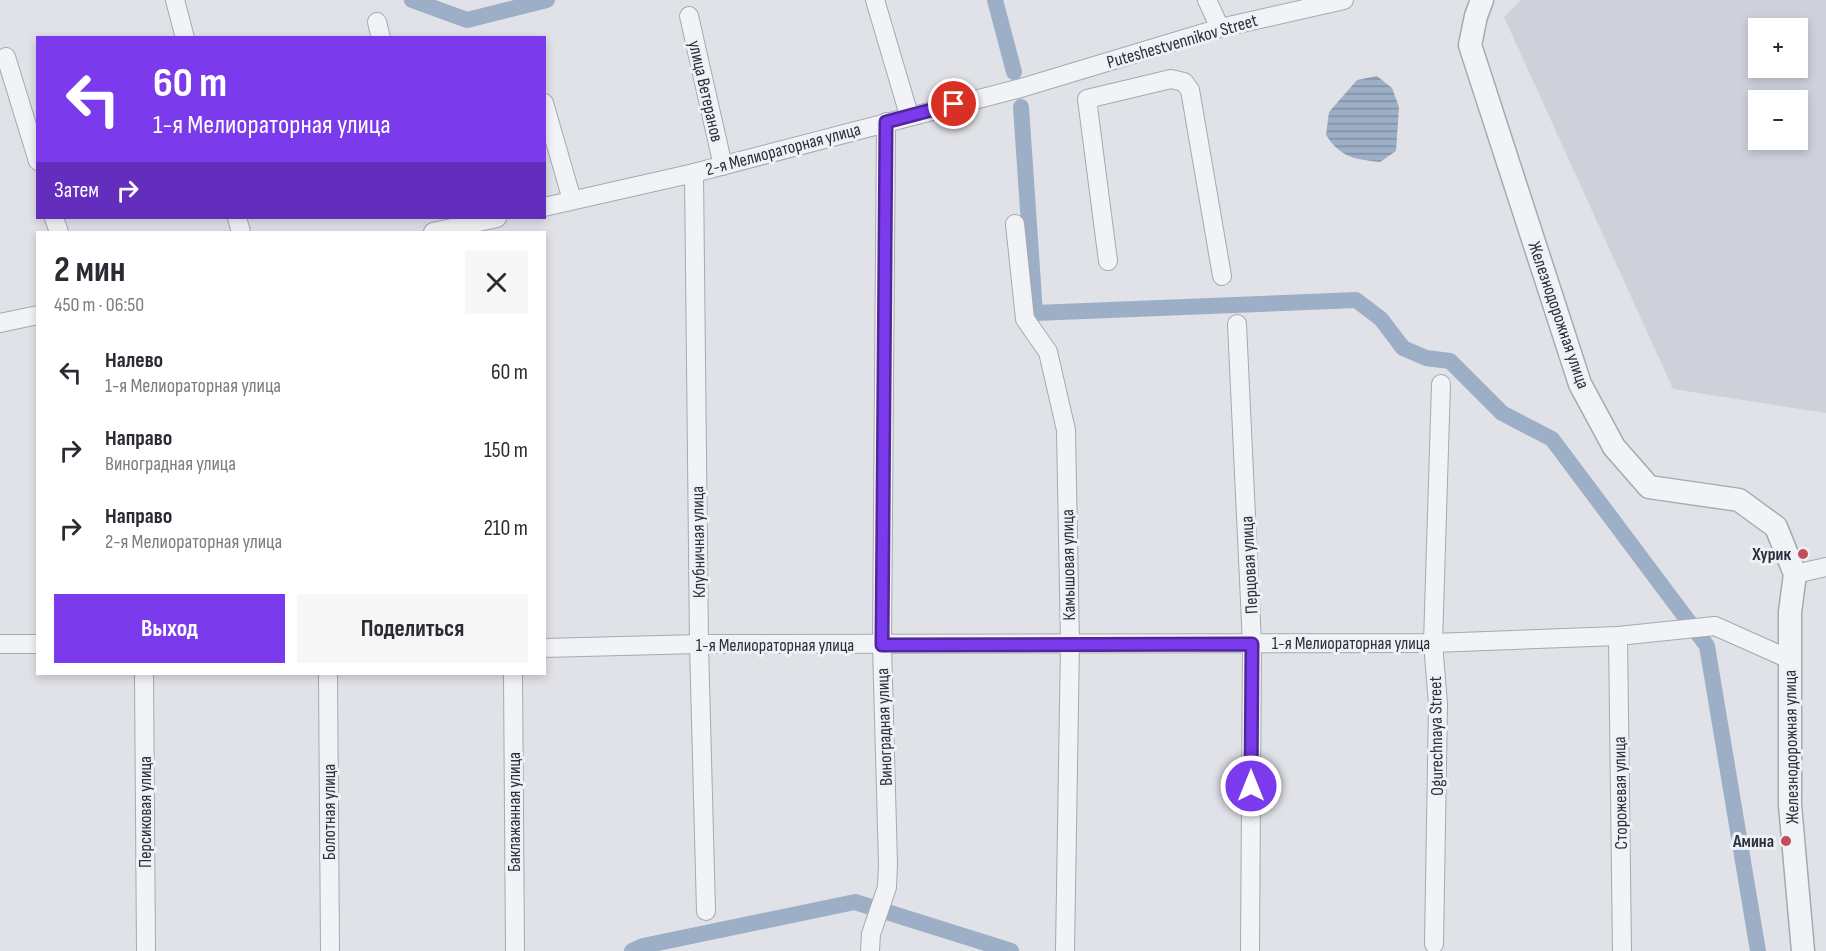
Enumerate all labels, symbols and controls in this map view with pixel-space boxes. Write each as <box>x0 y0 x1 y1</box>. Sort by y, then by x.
street label: Puteshestvennikov Street <box>1104 10 1260 73</box>
map controls <box>1748 18 1808 150</box>
button: + <box>1748 18 1808 78</box>
street label: улица Ветеранов <box>684 38 727 144</box>
text: 60 m <box>153 58 227 109</box>
icon: left <box>54 60 132 138</box>
pin <box>928 78 979 129</box>
icon: arrive <box>937 87 970 120</box>
button: − <box>1748 90 1808 150</box>
text: 1-я Мелиораторная улица <box>153 109 391 141</box>
street label: 2-я Мелиораторная улица <box>703 119 863 180</box>
icon: right <box>111 174 144 207</box>
text: Затем <box>54 177 99 204</box>
street label: Железнодорожная улица <box>1523 239 1594 392</box>
text: 2 мин <box>54 249 125 292</box>
button: close <box>465 251 528 314</box>
text: 450 m · 06:50 <box>54 293 144 317</box>
text: Налево <box>105 347 163 374</box>
icon: left <box>54 356 87 389</box>
text: 60 m <box>491 359 528 386</box>
text: 1-я Мелиораторная улица <box>105 374 281 398</box>
text: Направо <box>105 425 172 452</box>
icon: right <box>54 434 87 467</box>
text: 150 m <box>484 437 528 464</box>
text: Виноградная улица <box>105 452 236 476</box>
street label: Клубничная улица <box>687 486 710 598</box>
text: Направо <box>105 503 172 530</box>
street label: Камышовая улица <box>1057 509 1080 621</box>
icon: right <box>54 512 87 545</box>
text: 210 m <box>484 515 528 542</box>
street label: Перцовая улица <box>1236 515 1263 615</box>
text: 2-я Мелиораторная улица <box>105 530 282 554</box>
place label: Хурик <box>1751 544 1791 565</box>
marker: Хурик <box>1796 547 1810 561</box>
button: Выход <box>54 594 285 663</box>
button: Поделиться <box>297 594 528 663</box>
street label: 1-я Мелиораторная улица <box>1272 633 1430 654</box>
street label: 1-я Мелиораторная улица <box>696 635 854 656</box>
street label: Виноградная улица <box>872 668 897 786</box>
street label: Железнодорожная улица <box>1780 670 1803 824</box>
street label: Ogurechnaya Street <box>1425 676 1448 796</box>
street label: Сторожевая улица <box>1609 736 1632 850</box>
street label: Баклажанная улица <box>504 752 525 872</box>
position arrow <box>1219 754 1283 818</box>
street label: Персиковая улица <box>135 756 156 868</box>
street label: Болотная улица <box>319 764 340 860</box>
place label: Амина <box>1732 831 1774 852</box>
marker: Амина <box>1779 834 1793 848</box>

